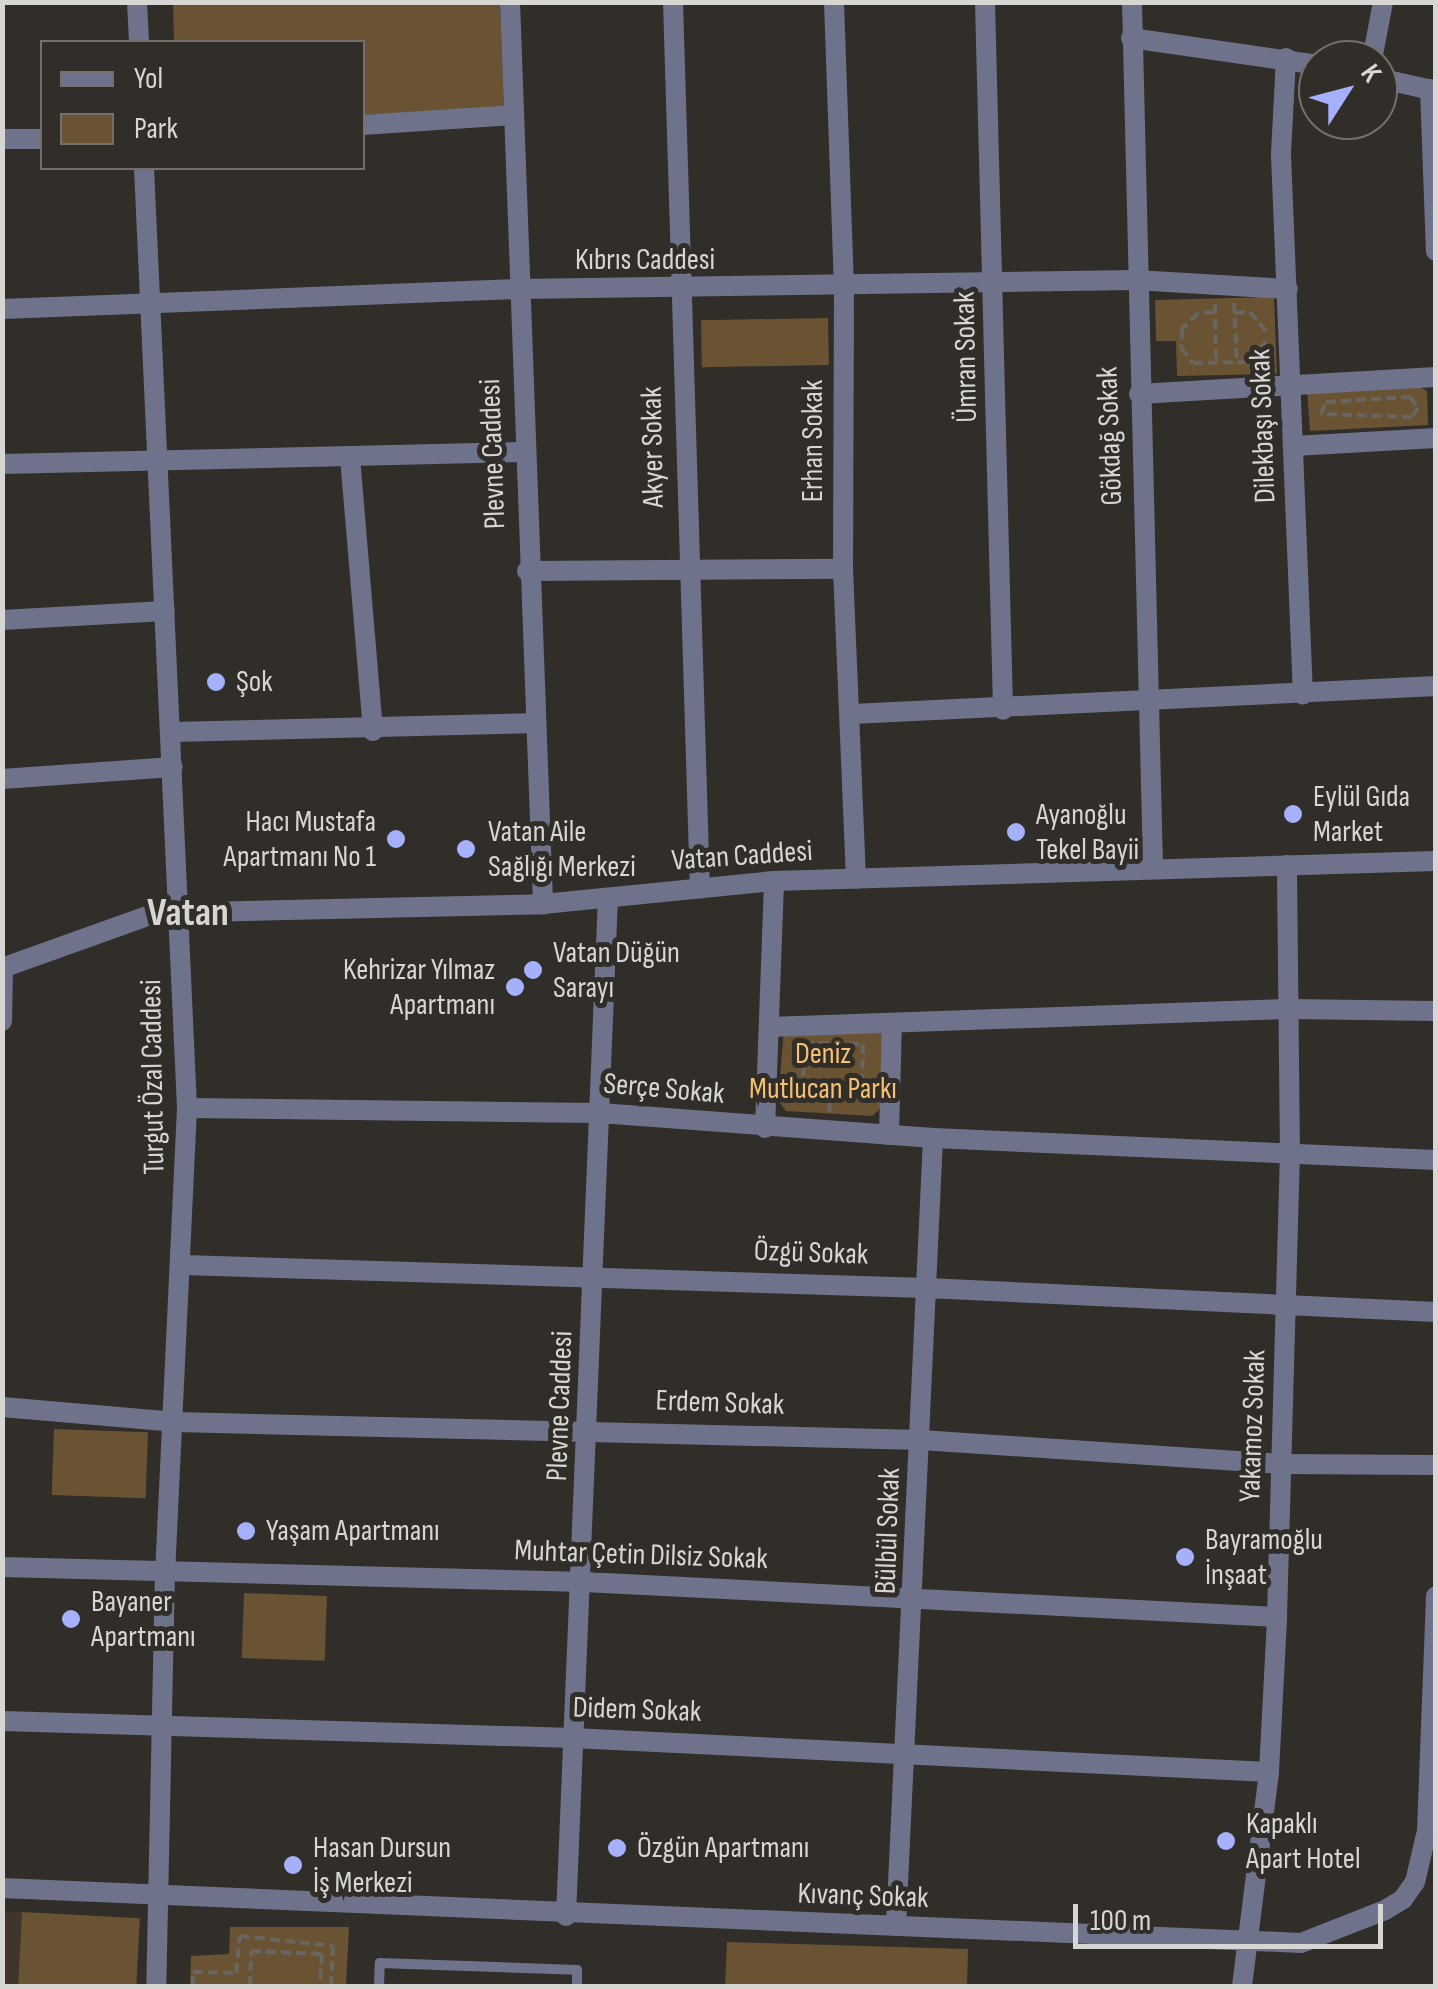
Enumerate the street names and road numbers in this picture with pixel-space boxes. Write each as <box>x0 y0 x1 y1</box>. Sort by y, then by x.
street label: Kıbrıs Caddesi <box>575 242 715 278</box>
street label: Ümran Sokak <box>947 291 985 423</box>
street label: Dilekbaşı Sokak <box>1242 348 1284 504</box>
street label: Gökdağ Sokak <box>1090 366 1130 506</box>
street label: Plevne Caddesi <box>472 378 514 530</box>
street label: Erhan Sokak <box>795 380 831 502</box>
street label: Akyer Sokak <box>634 386 672 508</box>
street label: Vatan Caddesi <box>670 833 814 879</box>
street label: Turgut Özal Caddesi <box>133 979 173 1175</box>
street label: Serçe Sokak <box>602 1066 726 1112</box>
street label: Özgü Sokak <box>753 1233 869 1273</box>
street label: Plevne Caddesi <box>539 1330 581 1482</box>
street label: Yakamoz Sokak <box>1232 1349 1274 1503</box>
street label: Erdem Sokak <box>655 1383 785 1423</box>
street label: Bülbül Sokak <box>868 1467 908 1595</box>
street label: Muhtar Çetin Dilsiz Sokak <box>514 1533 768 1577</box>
street label: Didem Sokak <box>572 1690 702 1730</box>
street label: Kıvanç Sokak <box>797 1876 929 1916</box>

